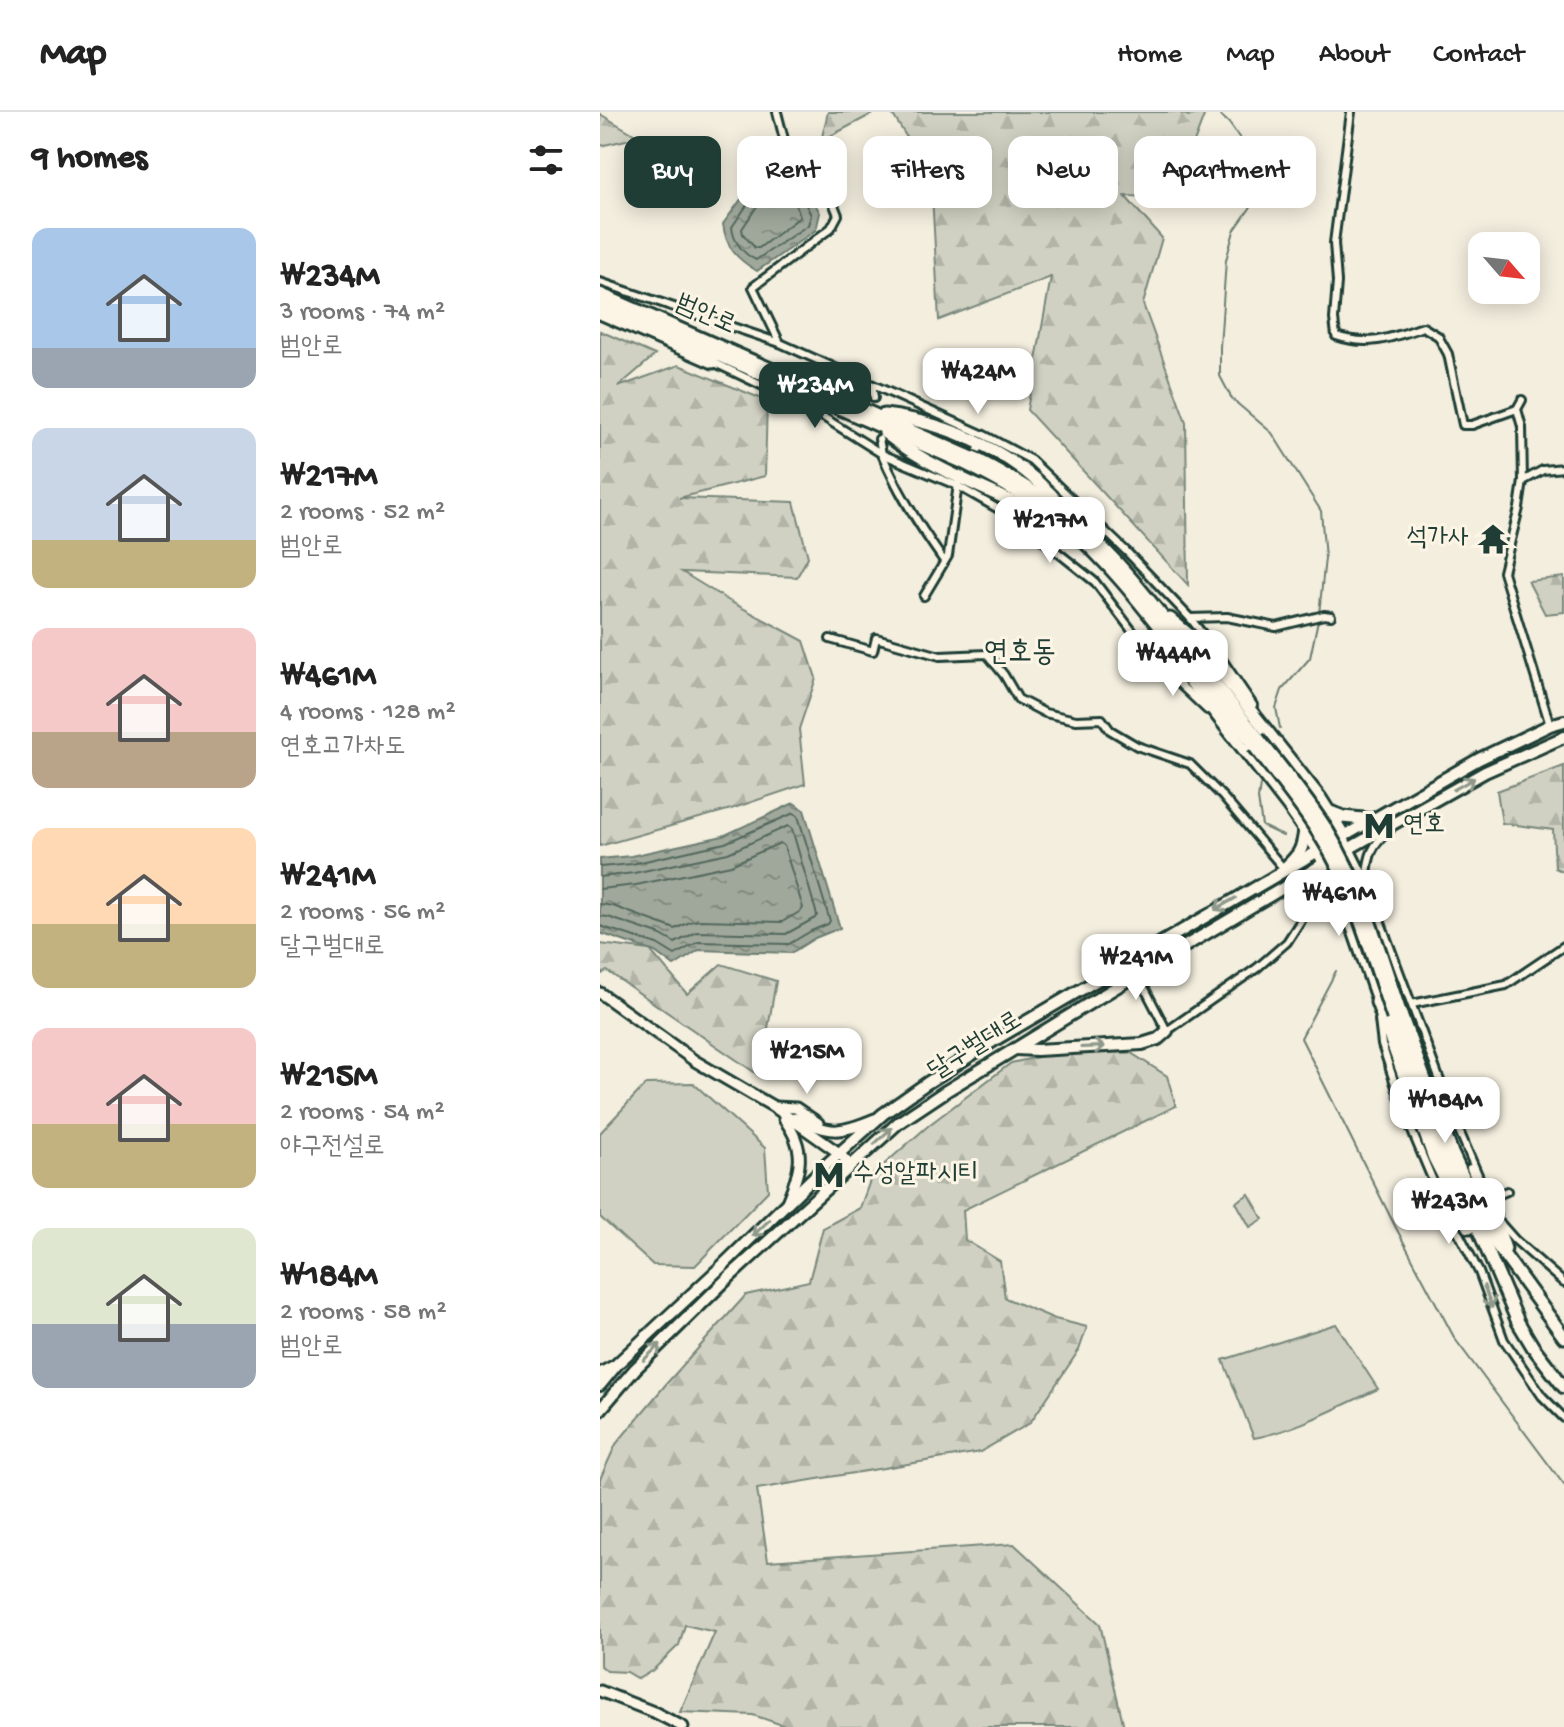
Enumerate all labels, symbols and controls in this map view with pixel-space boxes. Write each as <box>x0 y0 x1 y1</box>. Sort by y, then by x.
text: Map <box>40 33 106 77</box>
text: Home <box>1117 39 1182 72</box>
text: Map <box>1226 39 1275 72</box>
text: About <box>1319 39 1389 72</box>
text: Contact <box>1433 39 1524 72</box>
chip: Buy <box>624 136 721 208</box>
chip: Rent <box>737 136 847 208</box>
chip: Filters <box>863 136 992 208</box>
chip: New <box>1008 136 1118 208</box>
chip: Apartment <box>1134 136 1316 208</box>
icon: filters <box>524 138 568 182</box>
text: 9 homes <box>32 140 147 180</box>
north arrow <box>1468 232 1540 304</box>
map controls <box>1468 232 1540 304</box>
text: ₩234M <box>280 258 379 298</box>
icon: home <box>96 260 192 356</box>
street label: 범안로 <box>670 289 740 343</box>
text: 3 rooms · 74 m² <box>280 298 445 329</box>
text: 범안로 <box>280 333 343 364</box>
pin: ₩424M <box>922 348 1034 416</box>
text: ₩424M <box>941 358 1015 389</box>
pin: ₩234M <box>759 362 871 430</box>
text: ₩234M <box>777 372 853 403</box>
text: ₩217M <box>280 458 377 498</box>
icon: home <box>96 460 192 556</box>
pin: ₩217M <box>994 497 1106 565</box>
text: 2 rooms · 52 m² <box>280 498 445 529</box>
text: ₩217M <box>1013 507 1087 538</box>
temple icon: 석가사 <box>1476 522 1510 556</box>
place label: 석가사 <box>1406 524 1469 555</box>
text: 범안로 <box>280 533 343 564</box>
pin: ₩444M <box>1117 630 1229 698</box>
district label: 연호동 <box>984 637 1056 672</box>
text: ₩444M <box>1136 640 1210 671</box>
text: ₩461M <box>280 658 376 698</box>
icon: home <box>96 660 192 756</box>
text: 4 rooms · 128 m² <box>280 698 456 729</box>
text: 연호고가차도 <box>280 733 406 764</box>
one-way arrow <box>1451 775 1475 791</box>
metro station icon: 연호 <box>1362 809 1396 843</box>
place label: 연호 <box>1403 811 1445 842</box>
text: ₩241M <box>280 858 375 898</box>
icon: home <box>96 860 192 956</box>
pin: ₩461M <box>1283 870 1395 938</box>
text: ₩461M <box>1302 880 1376 911</box>
one-way arrow <box>1214 896 1237 912</box>
text: 2 rooms · 56 m² <box>280 898 445 929</box>
text: 달구벌대로 <box>280 933 385 964</box>
pin: ₩241M <box>1080 934 1192 1002</box>
text: ₩241M <box>1100 944 1172 975</box>
street label: 달구벌대로 <box>923 1006 1029 1088</box>
pin: ₩215M <box>751 1028 863 1096</box>
text: ₩215M <box>770 1038 844 1069</box>
one-way arrow <box>1079 1040 1106 1055</box>
text: ₩215M <box>280 1058 377 1098</box>
icon: home <box>96 1060 192 1156</box>
pin: ₩184M <box>1389 1077 1501 1145</box>
text: ₩184M <box>1408 1087 1482 1118</box>
text: 2 rooms · 54 m² <box>280 1098 445 1129</box>
one-way arrow <box>873 1127 893 1146</box>
text: 야구전설로 <box>280 1133 385 1164</box>
metro station icon: 수성알파시티 <box>812 1158 846 1192</box>
place label: 수성알파시티 <box>853 1160 979 1191</box>
pin: ₩243M <box>1393 1178 1505 1246</box>
text: ₩243M <box>1411 1188 1487 1219</box>
one-way arrow <box>752 1218 771 1237</box>
text: ₩184M <box>280 1258 377 1298</box>
icon: home <box>96 1260 192 1356</box>
one-way arrow <box>1482 1284 1496 1308</box>
text: 2 rooms · 58 m² <box>280 1298 446 1329</box>
text: 범안로 <box>280 1333 343 1364</box>
one-way arrow <box>642 1343 661 1362</box>

